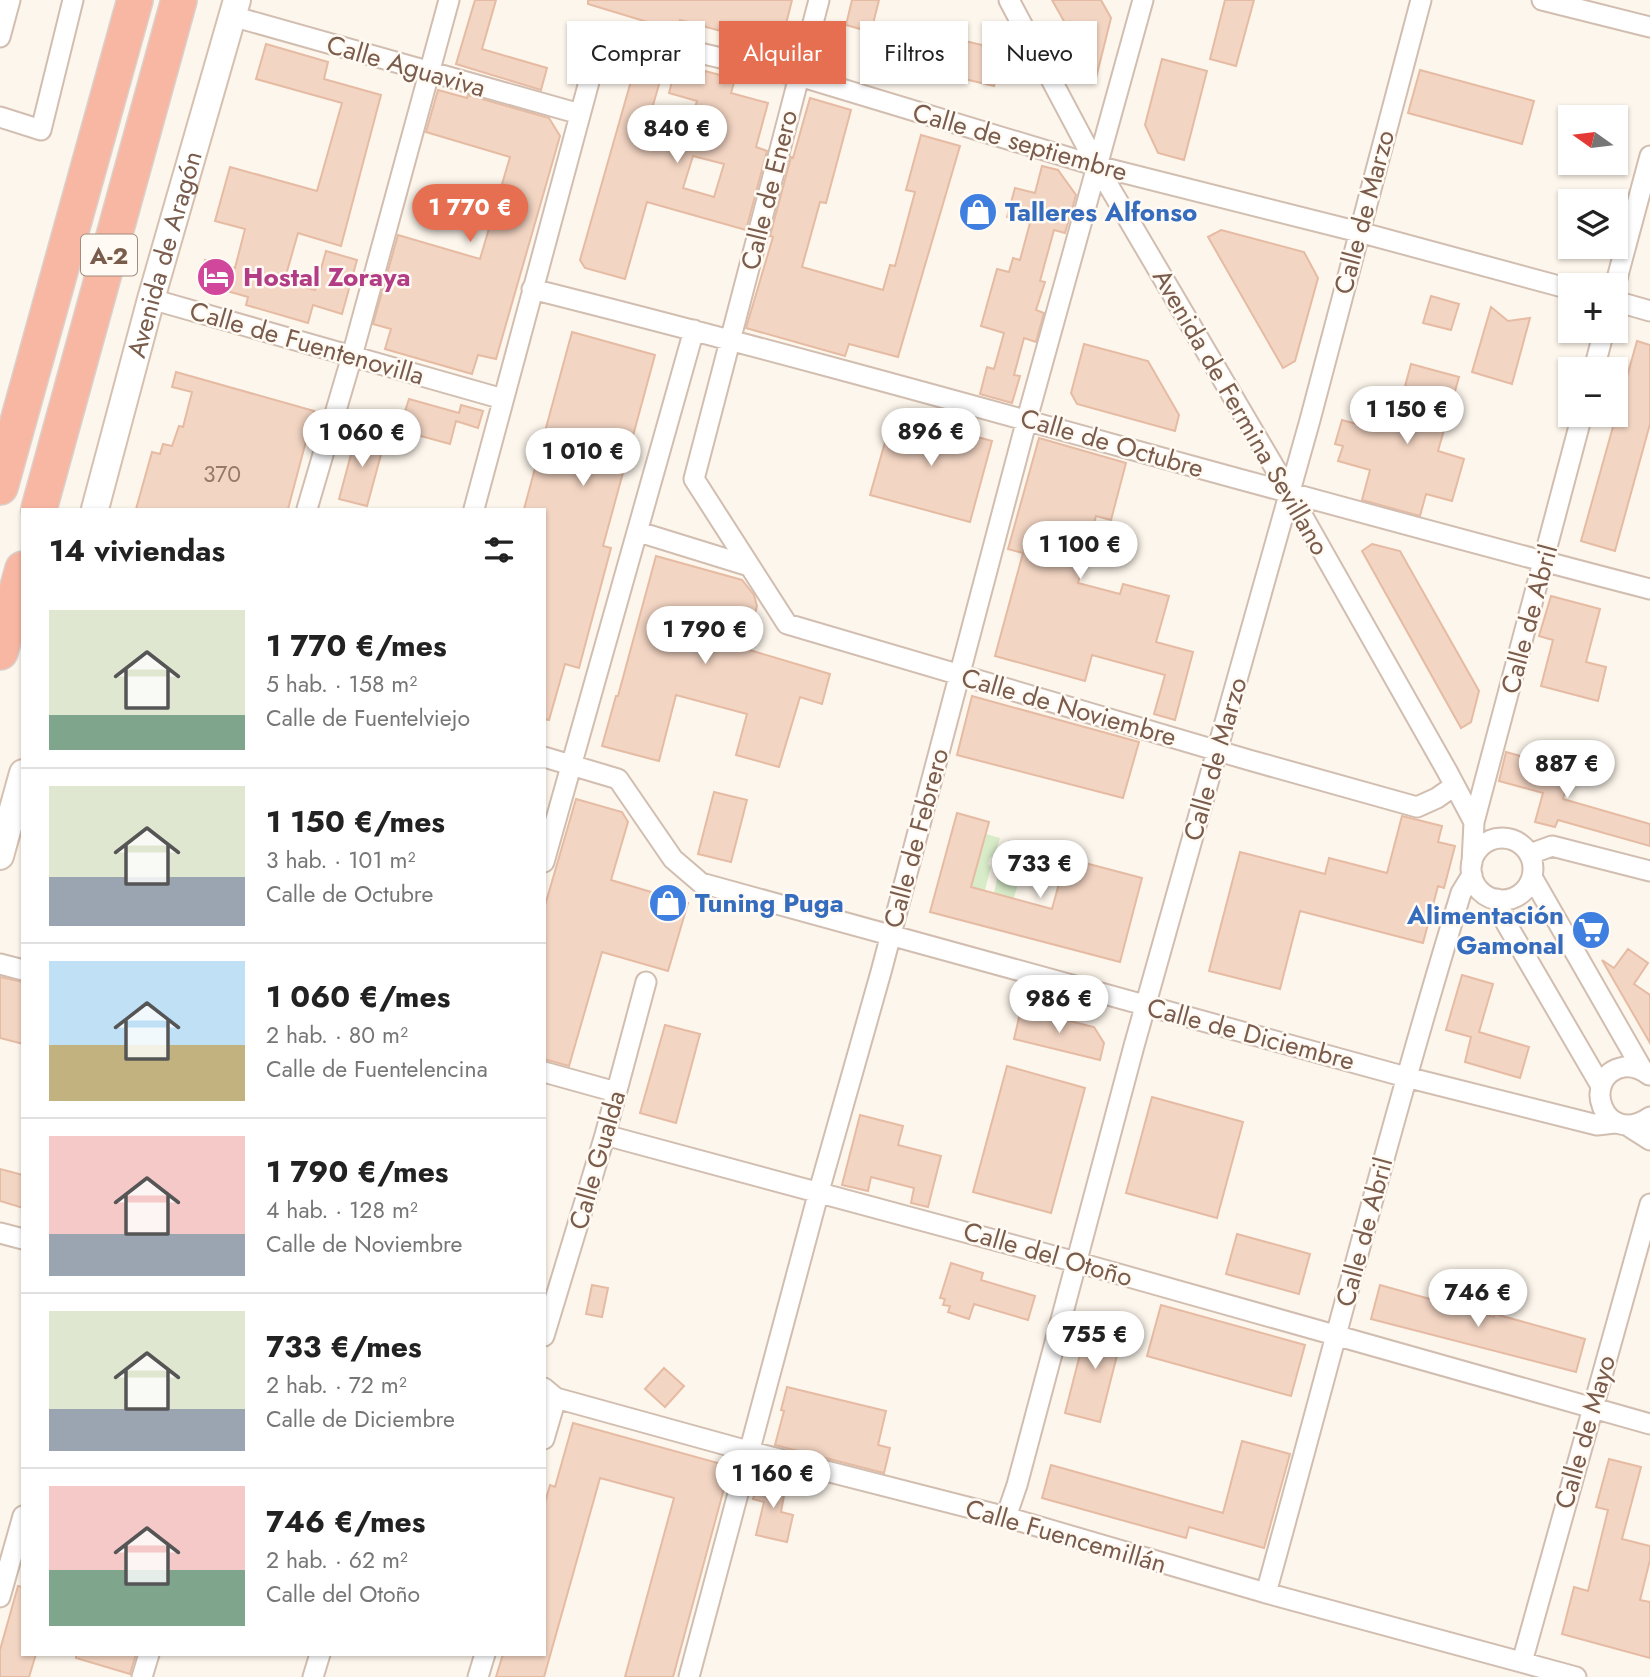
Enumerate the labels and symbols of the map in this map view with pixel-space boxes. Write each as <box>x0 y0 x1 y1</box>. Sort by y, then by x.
street label: Calle Aguaviva <box>322 25 490 107</box>
street label: Calle de septiembre <box>908 93 1132 191</box>
north arrow <box>1558 105 1628 175</box>
pin: 840 € <box>628 106 726 165</box>
street label: Calle de Enero <box>731 106 807 274</box>
street label: Calle de Marzo <box>1324 126 1404 298</box>
street label: Avenida de Aragón <box>117 146 212 362</box>
pin: 1 770 € <box>405 184 535 244</box>
shop icon: Talleres Alfonso <box>957 191 999 233</box>
place label: Talleres Alfonso <box>1005 193 1197 231</box>
road number: A-2 <box>81 234 137 276</box>
hotel icon: Hostal Zoraya <box>195 256 237 298</box>
place label: Hostal Zoraya <box>243 258 411 296</box>
street label: Avenida de Fermina Sevillano <box>1143 262 1339 562</box>
street label: Calle de Fuentenovilla <box>185 291 429 395</box>
pin: 1 150 € <box>1342 386 1472 446</box>
street label: Calle de Octubre <box>1016 399 1208 487</box>
pin: 896 € <box>882 408 980 468</box>
pin: 1 060 € <box>297 410 427 469</box>
pin: 1 010 € <box>518 428 648 488</box>
house number: 370 <box>203 457 241 491</box>
pin: 1 100 € <box>1015 522 1145 581</box>
street label: Calle de Abril <box>1491 540 1567 698</box>
pin: 1 790 € <box>640 606 770 666</box>
street label: Calle de Noviembre <box>957 658 1181 756</box>
street label: Calle de Marzo <box>1174 673 1256 845</box>
pin: 887 € <box>1518 740 1616 800</box>
street label: Calle de Febrero <box>874 744 958 932</box>
pin: 733 € <box>991 841 1089 900</box>
shop icon: Tuning Puga <box>647 882 689 924</box>
place label: Tuning Puga <box>695 884 844 922</box>
place label: Alimentación Gamonal <box>1406 896 1564 964</box>
supermarket icon: Alimentación Gamonal <box>1570 909 1612 951</box>
pin: 986 € <box>1010 976 1108 1035</box>
street label: Calle de Diciembre <box>1143 988 1359 1080</box>
street label: Calle Gualda <box>559 1086 635 1234</box>
street label: Calle de Abril <box>1326 1153 1402 1311</box>
street label: Calle del Otoño <box>959 1212 1137 1296</box>
pin: 746 € <box>1429 1270 1527 1329</box>
pin: 755 € <box>1046 1312 1144 1371</box>
street label: Calle de Mayo <box>1545 1351 1625 1513</box>
pin: 1 160 € <box>708 1450 838 1510</box>
street label: Calle Fuencemillán <box>961 1489 1171 1583</box>

